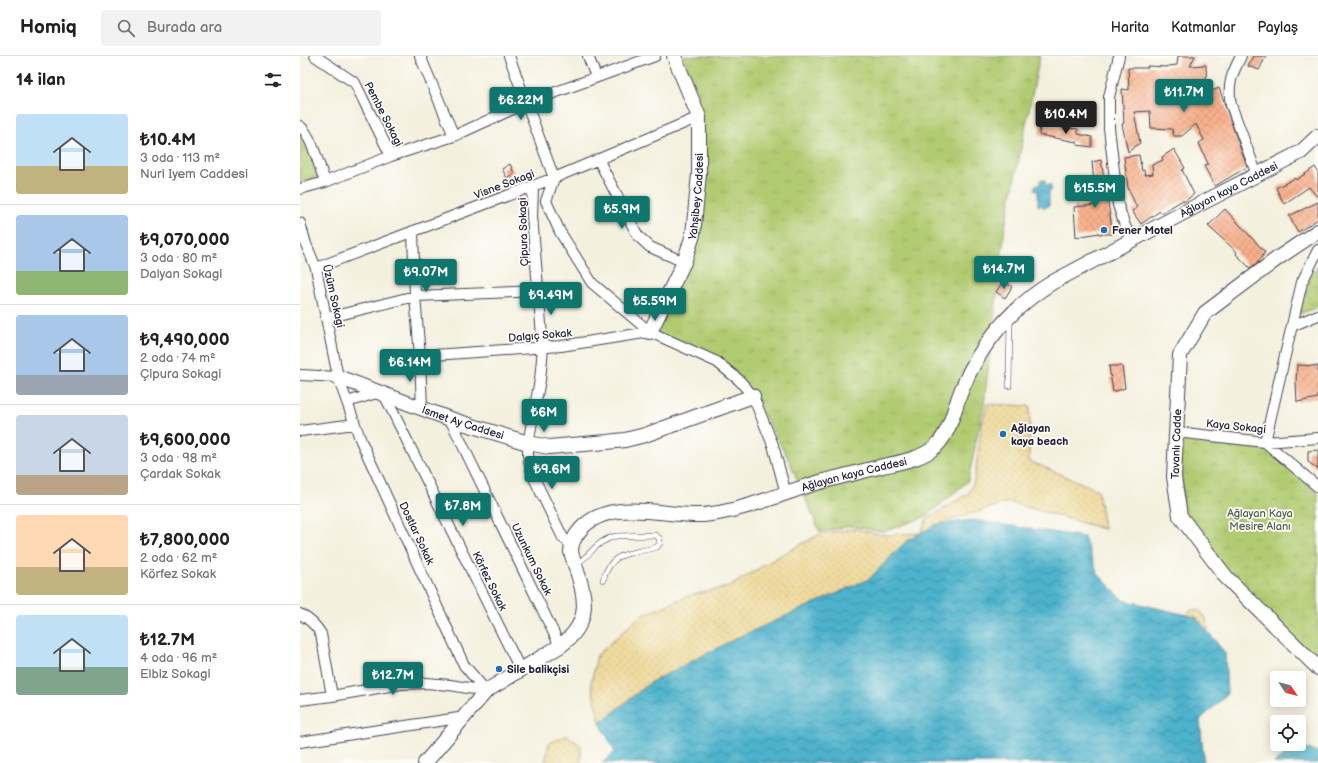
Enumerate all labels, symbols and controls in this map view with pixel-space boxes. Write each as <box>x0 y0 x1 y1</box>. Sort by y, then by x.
search box <box>101 10 381 46</box>
text: Homiq <box>20 16 77 39</box>
icon: search <box>115 17 137 39</box>
text: Burada ara <box>147 18 222 37</box>
text: Harita <box>1111 19 1149 36</box>
text: Katmanlar <box>1171 19 1236 36</box>
text: Paylaş <box>1258 19 1298 36</box>
icon: filters <box>262 69 284 91</box>
text: 14 ilan <box>16 70 65 90</box>
pin: ₺11.7M <box>1151 79 1217 113</box>
street label: Pembe Sokagi <box>362 80 406 149</box>
text: ₺11.7M <box>1164 84 1204 100</box>
pin: ₺6.22M <box>488 87 554 121</box>
text: ₺6.22M <box>499 92 543 108</box>
pin: ₺10.4M <box>1033 101 1099 135</box>
text: ₺10.4M <box>1045 106 1087 122</box>
icon: home <box>48 130 96 178</box>
text: ₺10.4M <box>140 130 196 150</box>
text: 3 oda · 113 m² <box>140 150 220 166</box>
street label: Yahşibey Caddesi <box>685 153 706 243</box>
street label: Ağlayan kaya Caddesi <box>1178 159 1280 220</box>
text: Nuri Iyem Caddesi <box>140 166 248 182</box>
street label: Visne Sokagi <box>472 167 537 202</box>
pin: ₺15.5M <box>1062 175 1128 209</box>
text: ₺15.5M <box>1074 180 1116 196</box>
pin: ₺5.9M <box>594 196 650 230</box>
street label: Çipura Sokagi <box>516 197 531 267</box>
text: ₺5.9M <box>604 201 640 217</box>
place label: Fener Motel <box>1112 224 1173 237</box>
marker: Fener Motel <box>1099 225 1109 235</box>
text: ₺9,070,000 <box>140 230 230 250</box>
icon: home <box>48 231 96 279</box>
text: 3 oda · 80 m² <box>140 250 217 266</box>
pin: ₺14.7M <box>971 256 1037 290</box>
pin: ₺9.07M <box>393 259 459 293</box>
text: ₺14.7M <box>983 261 1025 277</box>
street label: Üzüm Sokagi <box>320 263 348 329</box>
text: ₺9.07M <box>404 264 448 280</box>
text: Dalyan Sokagi <box>140 266 222 282</box>
pin: ₺9.49M <box>518 282 584 316</box>
text: ₺9.49M <box>529 287 573 303</box>
pin: ₺5.59M <box>622 288 688 322</box>
text: ₺5.59M <box>633 293 677 309</box>
street label: Dalgıç Sokak <box>508 326 573 345</box>
text: ₺9,490,000 <box>140 330 230 350</box>
icon: home <box>48 331 96 379</box>
pin: ₺6.14M <box>377 349 443 383</box>
text: 2 oda · 74 m² <box>140 350 216 366</box>
text: ₺6.14M <box>389 354 431 370</box>
text: Çipura Sokagi <box>140 366 221 382</box>
pin: ₺6M <box>525 399 563 433</box>
street label: İsmet Ay Caddesi <box>420 403 506 442</box>
text: ₺6M <box>531 404 557 420</box>
street label: Tavanlı Cadde <box>1169 408 1184 479</box>
street label: Kaya Sokagi <box>1205 417 1267 436</box>
place label: Ağlayan kaya beach <box>1010 422 1068 448</box>
marker: Ağlayan kaya beach <box>998 429 1008 439</box>
text: ₺9,600,000 <box>140 430 231 450</box>
icon: home <box>48 431 96 479</box>
text: 3 oda · 98 m² <box>140 450 217 466</box>
street label: Ağlayan kaya Caddesi <box>800 455 909 494</box>
pin: ₺9.6M <box>524 456 580 490</box>
text: ₺9.6M <box>534 461 571 477</box>
text: Çardak Sokak <box>140 466 221 482</box>
pin: ₺7.8M <box>435 493 491 527</box>
text: ₺7.8M <box>445 498 481 514</box>
street label: Dostlar Sokak <box>396 500 437 567</box>
park label: Ağlayan Kaya Mesire Alanı <box>1227 507 1293 533</box>
street label: Uzunkum Sokak <box>508 521 555 598</box>
text: ₺7,800,000 <box>140 530 230 550</box>
icon: home <box>48 531 96 579</box>
street label: Körfez Sokak <box>470 549 510 614</box>
text: 2 oda · 62 m² <box>140 550 217 566</box>
text: Körfez Sokak <box>140 566 216 582</box>
text: ₺12.7M <box>140 630 195 650</box>
icon: home <box>48 631 96 679</box>
text: 4 oda · 96 m² <box>140 650 217 666</box>
pin: ₺12.7M <box>360 662 426 696</box>
place label: Sile balikçisi <box>507 663 569 676</box>
marker: Sile balikçisi <box>494 664 504 674</box>
text: Elbiz Sokagi <box>140 666 211 682</box>
text: ₺12.7M <box>372 667 414 683</box>
north arrow <box>1270 671 1306 707</box>
map controls <box>1270 671 1306 751</box>
button: locate <box>1270 715 1306 751</box>

